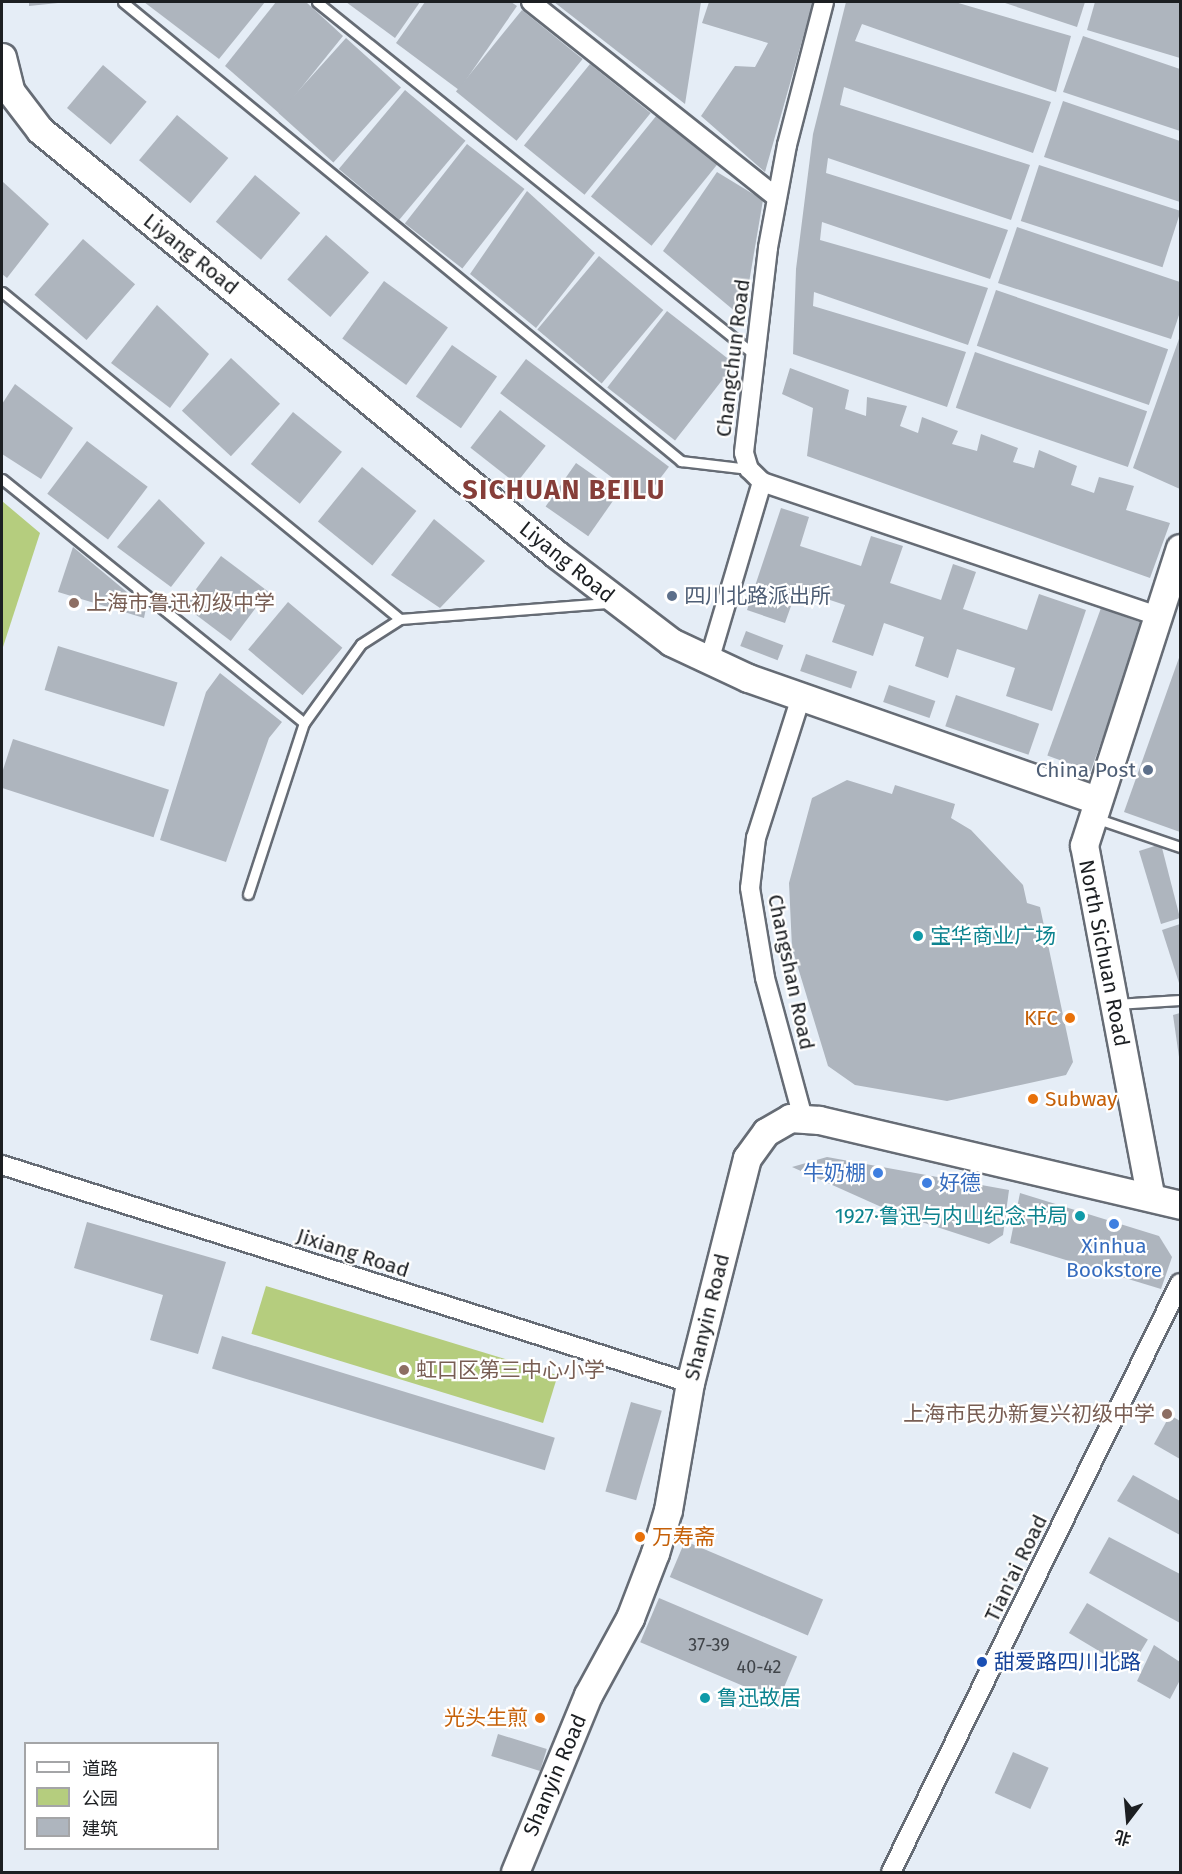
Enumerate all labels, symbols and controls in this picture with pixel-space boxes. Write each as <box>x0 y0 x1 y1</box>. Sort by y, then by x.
street label: Liyang Road <box>138 208 244 300</box>
street label: Changchun Road <box>711 278 755 438</box>
district label: SICHUAN BEILU <box>462 475 666 507</box>
street label: Liyang Road <box>514 516 620 608</box>
place label: 四川北路派出所 <box>684 583 831 609</box>
marker: 四川北路派出所 <box>665 589 679 603</box>
place label: 上海市鲁迅初级中学 <box>86 590 275 616</box>
marker: 上海市鲁迅初级中学 <box>67 596 81 610</box>
place label: China Post <box>1036 757 1136 783</box>
marker: China Post <box>1141 763 1155 777</box>
street label: North Sichuan Road <box>1074 857 1134 1049</box>
street label: Changshan Road <box>762 892 820 1052</box>
place label: 宝华商业广场 <box>930 923 1056 949</box>
marker: 宝华商业广场 <box>911 929 925 943</box>
place label: KFC <box>1024 1005 1058 1031</box>
marker: KFC <box>1063 1011 1077 1025</box>
place label: Subway <box>1045 1086 1117 1112</box>
marker: Subway <box>1026 1092 1040 1106</box>
place label: 牛奶棚 <box>803 1160 866 1186</box>
marker: 牛奶棚 <box>871 1166 885 1180</box>
place label: 好德 <box>939 1170 981 1196</box>
marker: 好德 <box>920 1176 934 1190</box>
place label: 1927·鲁迅与内山纪念书局 <box>835 1203 1068 1229</box>
marker: 1927·鲁迅与内山纪念书局 <box>1073 1209 1087 1223</box>
marker: Xinhua Bookstore <box>1107 1217 1121 1231</box>
street label: Jixiang Road <box>293 1223 413 1283</box>
place label: Xinhua Bookstore <box>1066 1233 1162 1283</box>
street label: Shanyin Road <box>679 1251 735 1383</box>
place label: 虹口区第三中心小学 <box>416 1357 605 1383</box>
marker: 虹口区第三中心小学 <box>397 1363 411 1377</box>
place label: 上海市民办新复兴初级中学 <box>903 1401 1155 1427</box>
marker: 上海市民办新复兴初级中学 <box>1160 1407 1174 1421</box>
street label: Tian'ai Road <box>979 1510 1053 1626</box>
place label: 万寿斋 <box>652 1524 715 1550</box>
marker: 万寿斋 <box>633 1530 647 1544</box>
house number: 37-39 <box>688 1634 730 1656</box>
place label: 甜爱路四川北路 <box>994 1649 1141 1675</box>
marker: 甜爱路四川北路 <box>975 1655 989 1669</box>
house number: 40-42 <box>737 1656 781 1678</box>
place label: 鲁迅故居 <box>717 1685 801 1711</box>
marker: 鲁迅故居 <box>698 1691 712 1705</box>
place label: 光头生煎 <box>444 1705 528 1731</box>
street label: Shanyin Road <box>518 1710 592 1840</box>
marker: 光头生煎 <box>533 1711 547 1725</box>
legend <box>24 1742 219 1850</box>
text: 道路 <box>82 1758 118 1780</box>
text: 公园 <box>82 1788 118 1810</box>
north arrow <box>1098 1790 1158 1850</box>
text: 建筑 <box>82 1818 118 1840</box>
text: 北 <box>1113 1826 1133 1849</box>

